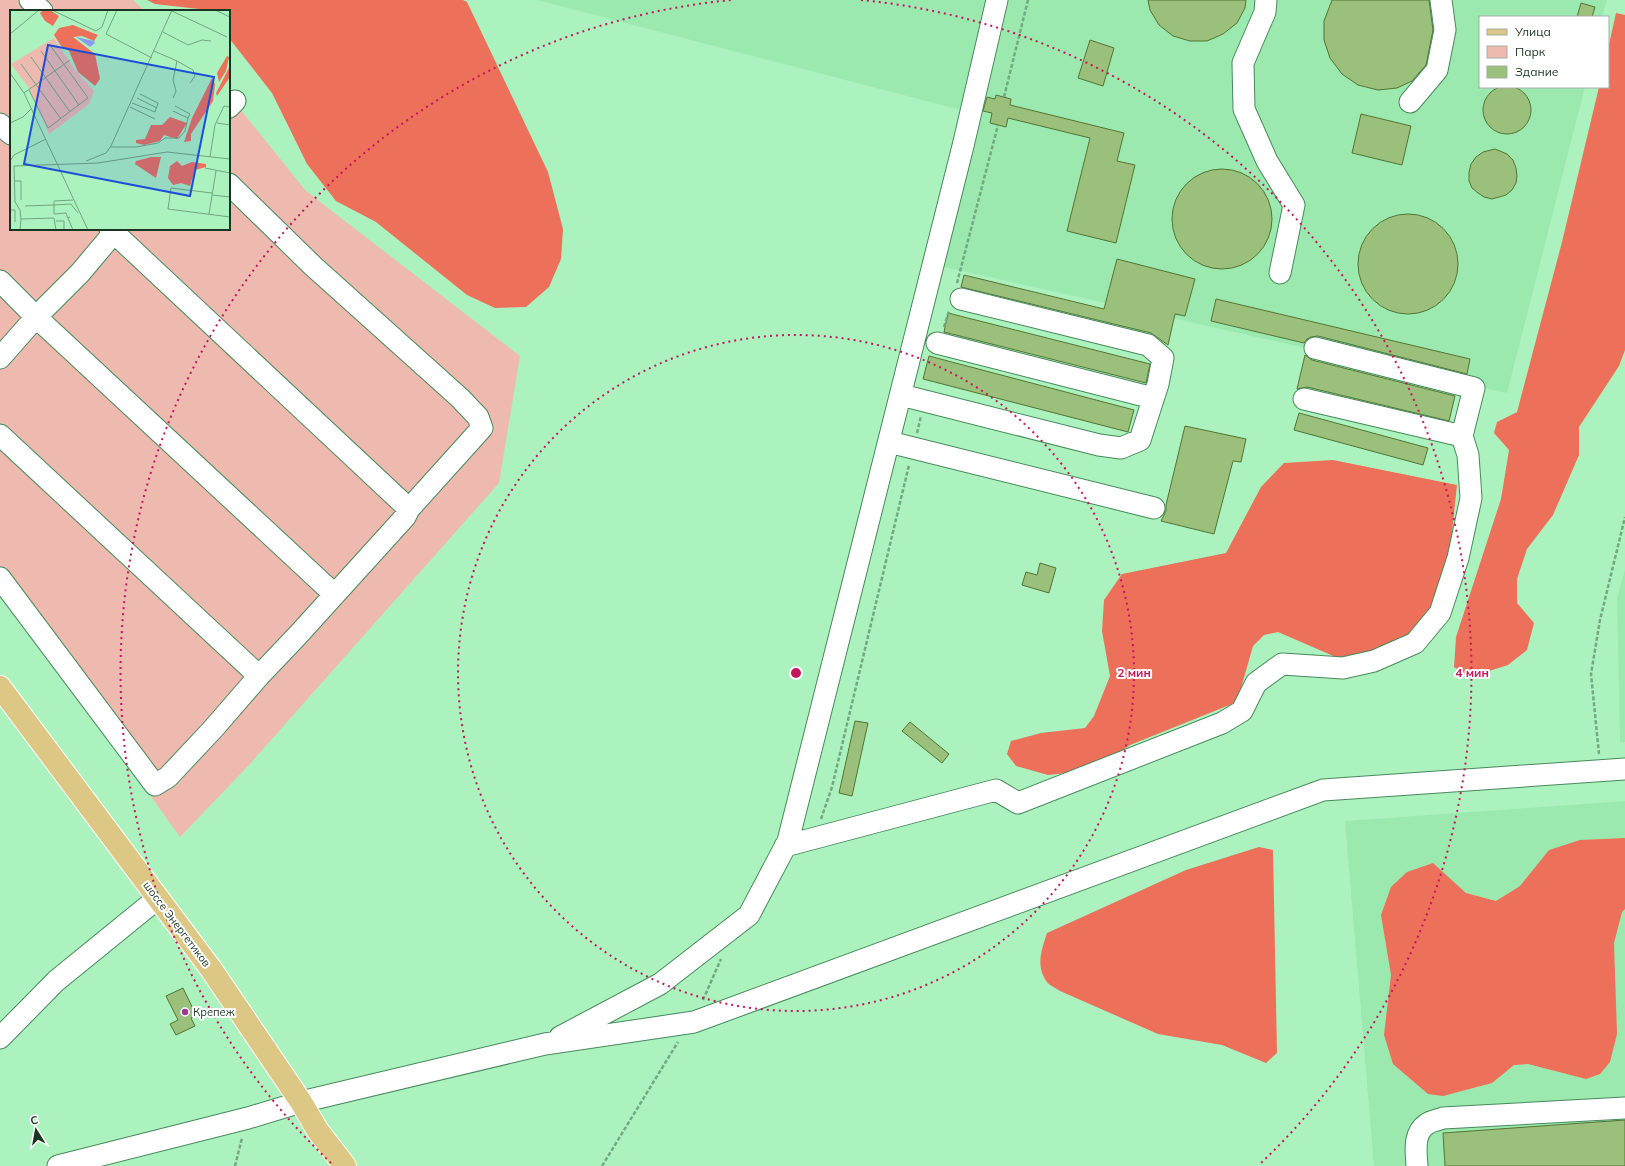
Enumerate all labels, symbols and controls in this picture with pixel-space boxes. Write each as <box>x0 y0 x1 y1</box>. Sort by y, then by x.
inset map <box>10 10 230 230</box>
legend <box>1479 16 1609 88</box>
text: Улица <box>1514 24 1551 39</box>
text: Парк <box>1515 44 1546 59</box>
text: Здание <box>1515 64 1559 79</box>
text: 2 мин <box>1117 665 1151 680</box>
text: 4 мин <box>1455 665 1489 680</box>
centre of rings <box>789 666 803 680</box>
street label: шоссе Энергетиков <box>140 878 214 970</box>
place label: Крепеж <box>193 1005 235 1019</box>
marker: Крепеж <box>180 1007 190 1017</box>
north arrow <box>16 1110 56 1150</box>
text: С <box>29 1113 40 1128</box>

